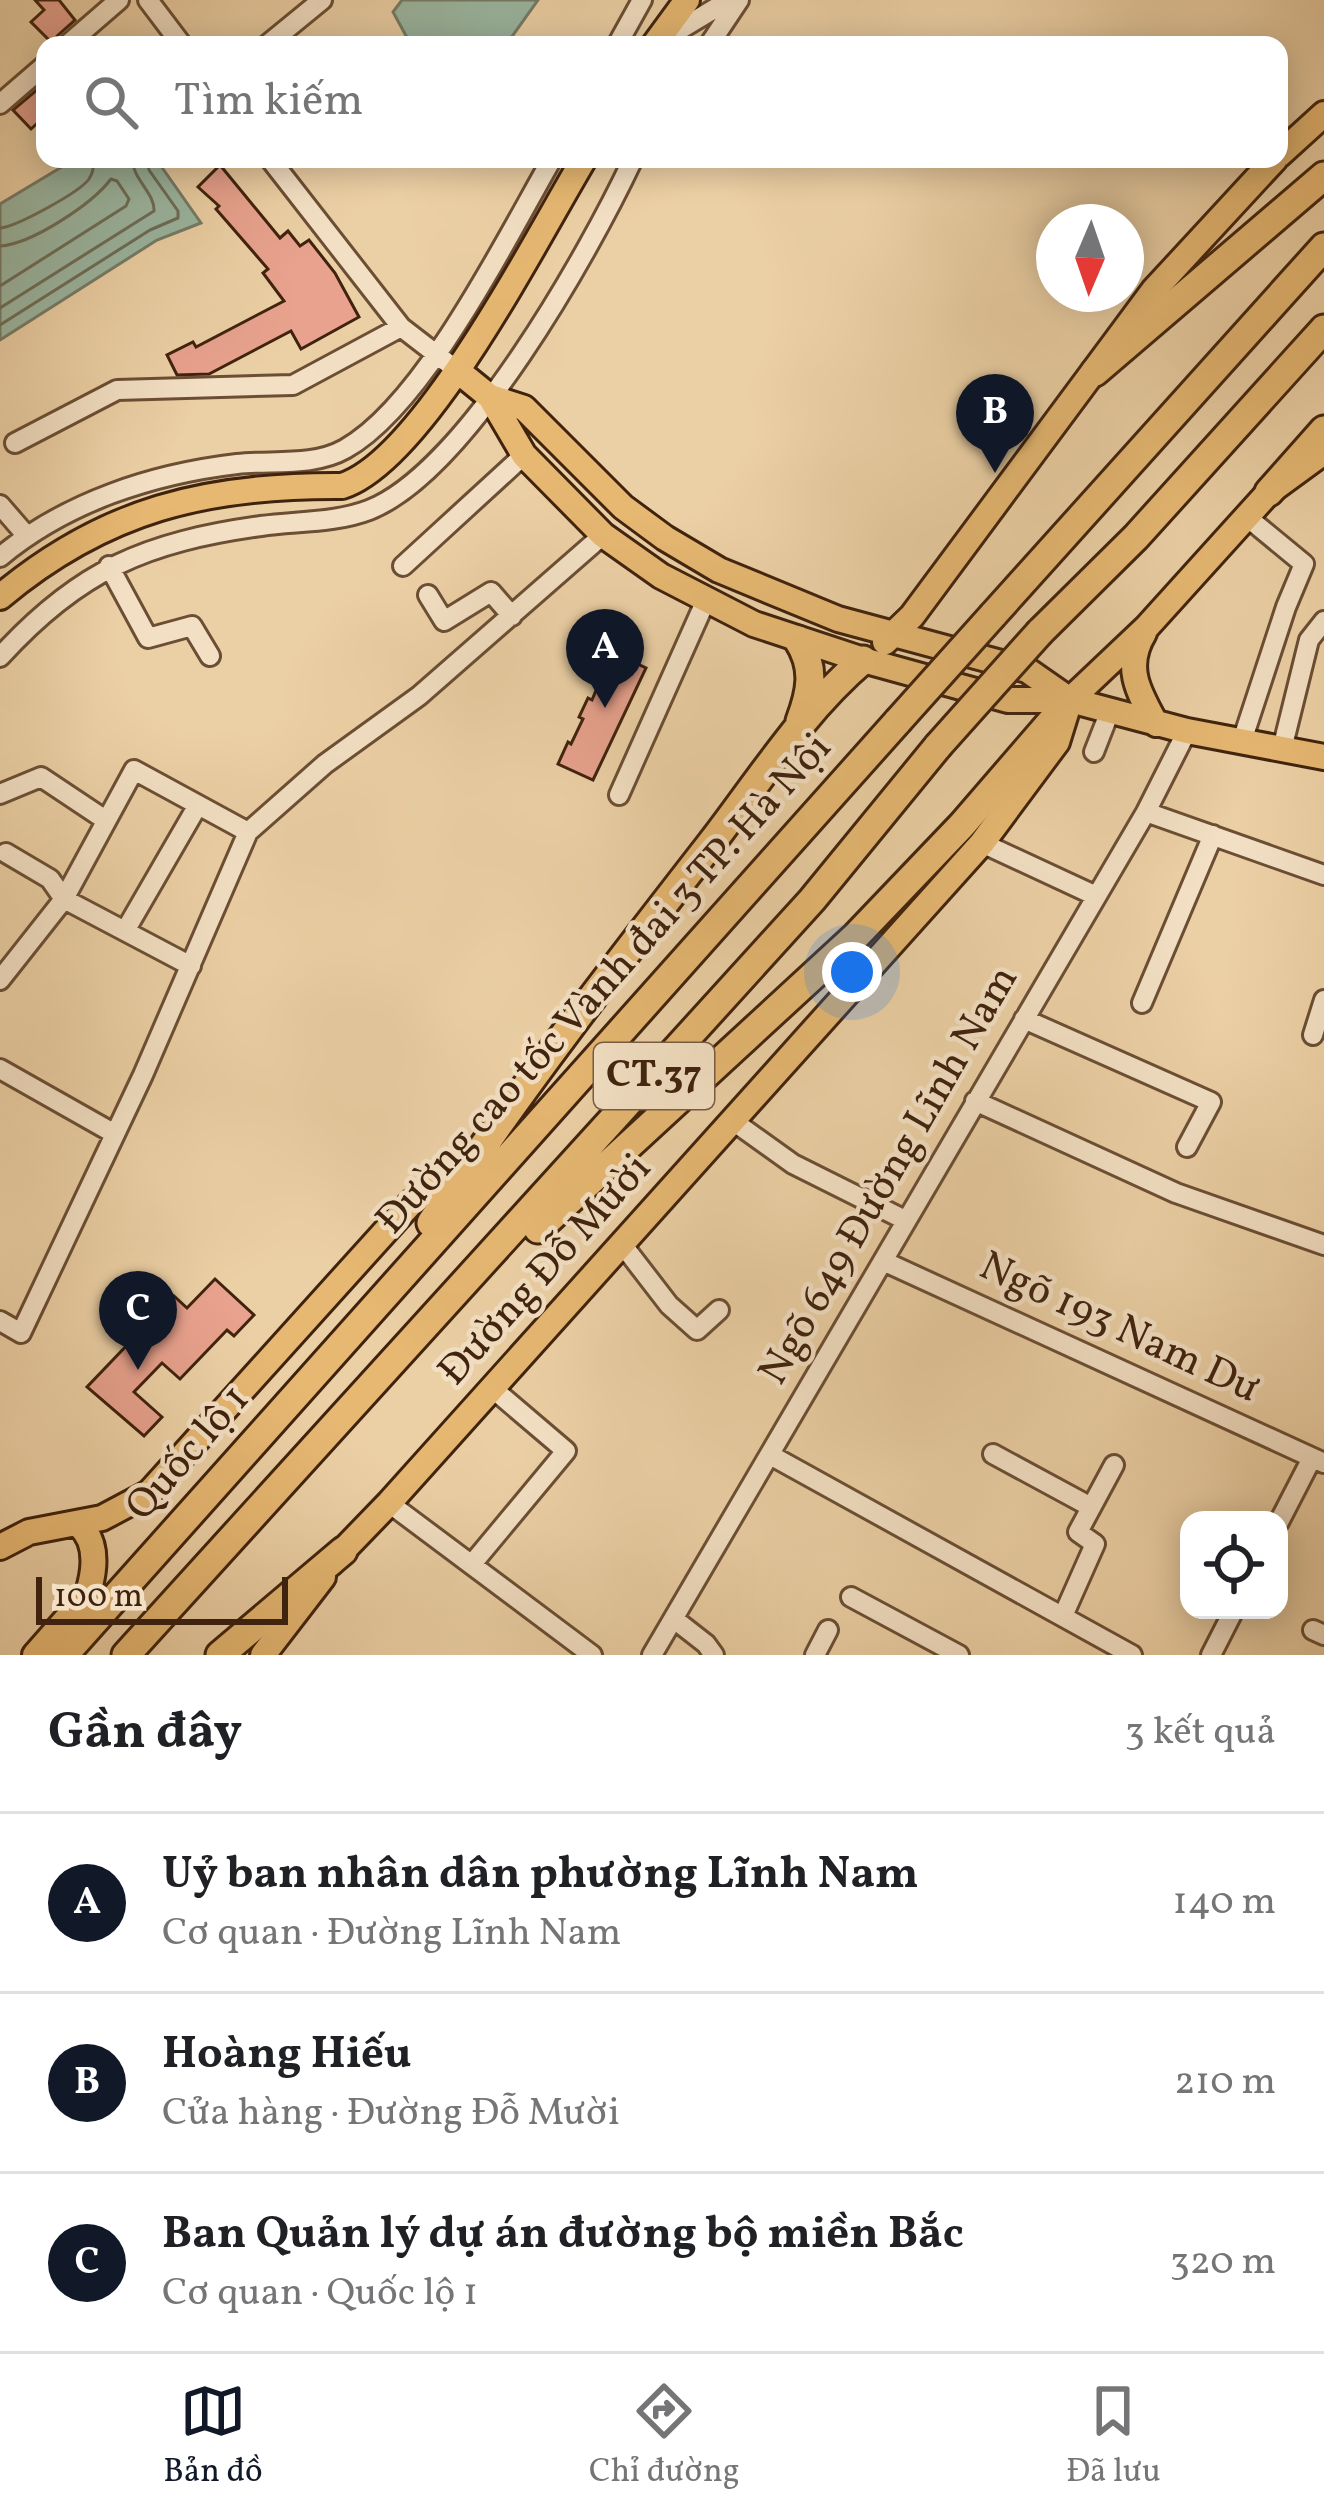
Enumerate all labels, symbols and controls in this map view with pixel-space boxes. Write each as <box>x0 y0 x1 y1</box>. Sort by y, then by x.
search box <box>36 36 1288 168</box>
icon: search <box>78 69 144 135</box>
text: Tìm kiếm <box>174 71 363 134</box>
north arrow <box>1036 204 1144 312</box>
pin: B <box>956 374 1034 473</box>
pin: A <box>566 609 644 708</box>
street label: Đường cao tốc Vành đai 3 TP. Hà Nội <box>364 721 846 1249</box>
your location <box>822 942 882 1002</box>
street label: Ngõ 649 Đường Lĩnh Nam <box>746 956 1034 1396</box>
road number: CT.37 <box>594 1043 714 1109</box>
street label: Đường Đỗ Mười <box>426 1142 666 1400</box>
street label: Ngõ 193 Nam Dư <box>969 1238 1269 1420</box>
pin: C <box>99 1271 177 1370</box>
street label: Quốc lộ 1 <box>113 1373 265 1535</box>
map controls <box>1180 1511 1288 1619</box>
button: locate <box>1180 1511 1288 1619</box>
scale bar <box>36 1571 288 1624</box>
text: 100 m <box>54 1575 143 1621</box>
text: Gần đây <box>48 1698 242 1769</box>
text: 3 kết quả <box>1125 1706 1276 1760</box>
text: Uỷ ban nhân dân phường Lĩnh Nam <box>162 1844 919 1907</box>
text: A <box>73 1876 101 1930</box>
text: 140 m <box>1173 1876 1276 1930</box>
text: Cơ quan · Đường Lĩnh Nam <box>162 1907 621 1961</box>
text: Hoàng Hiếu <box>162 2024 411 2087</box>
text: B <box>74 2056 100 2110</box>
text: 210 m <box>1174 2056 1276 2110</box>
text: Cửa hàng · Đường Đỗ Mười <box>162 2087 620 2141</box>
text: Ban Quản lý dự án đường bộ miền Bắc <box>162 2204 964 2267</box>
text: C <box>74 2236 100 2290</box>
text: 320 m <box>1170 2236 1276 2290</box>
text: Cơ quan · Quốc lộ 1 <box>162 2267 478 2321</box>
tab: Bản đồ <box>163 2378 263 2496</box>
tab: Chỉ đường <box>589 2378 740 2496</box>
tab: Đã lưu <box>1066 2378 1161 2496</box>

